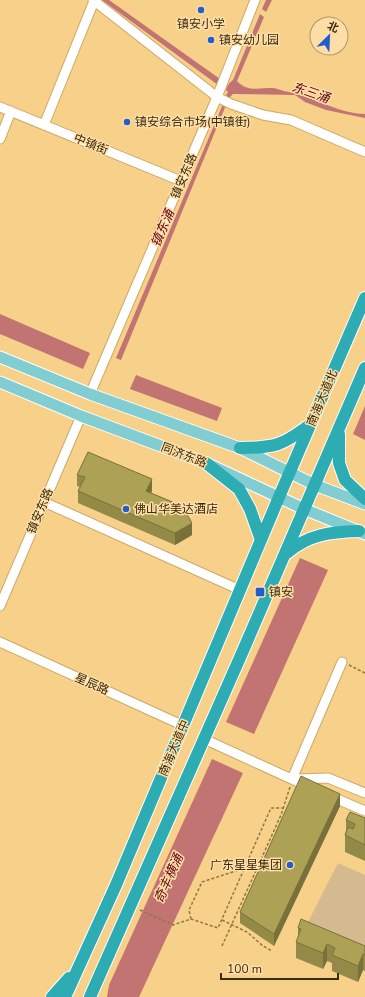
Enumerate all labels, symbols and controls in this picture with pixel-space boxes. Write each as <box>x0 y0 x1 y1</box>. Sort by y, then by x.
marker: 镇安小学 <box>196 5 206 15</box>
place label: 镇安小学 <box>177 16 225 32</box>
north arrow <box>309 16 349 56</box>
text: 北 <box>325 18 341 36</box>
place label: 镇安幼儿园 <box>219 32 279 48</box>
marker: 镇安幼儿园 <box>206 35 216 45</box>
water label: 东三涌 <box>289 78 334 108</box>
place label: 镇安综合市场(中镇街) <box>135 114 251 130</box>
marker: 镇安综合市场(中镇街) <box>122 117 132 127</box>
street label: 中镇街 <box>71 130 111 158</box>
street label: 镇安东路 <box>167 151 201 201</box>
water label: 镇东涌 <box>147 205 180 250</box>
street label: 南海大道北 <box>303 367 341 429</box>
street label: 同济东路 <box>159 439 209 471</box>
street label: 镇安东路 <box>23 486 57 536</box>
place label: 佛山华美达酒店 <box>134 501 218 517</box>
marker: 佛山华美达酒店 <box>121 504 131 514</box>
place label: 镇安 <box>269 584 293 600</box>
marker: 镇安 <box>254 586 266 598</box>
street label: 星辰路 <box>72 669 112 699</box>
street label: 南海大道中 <box>155 717 193 779</box>
water label: 奇丰横涌 <box>150 849 189 906</box>
place label: 广东星星集团 <box>210 857 282 873</box>
marker: 广东星星集团 <box>285 860 295 870</box>
scale bar <box>221 955 338 981</box>
text: 100 m <box>227 961 262 977</box>

